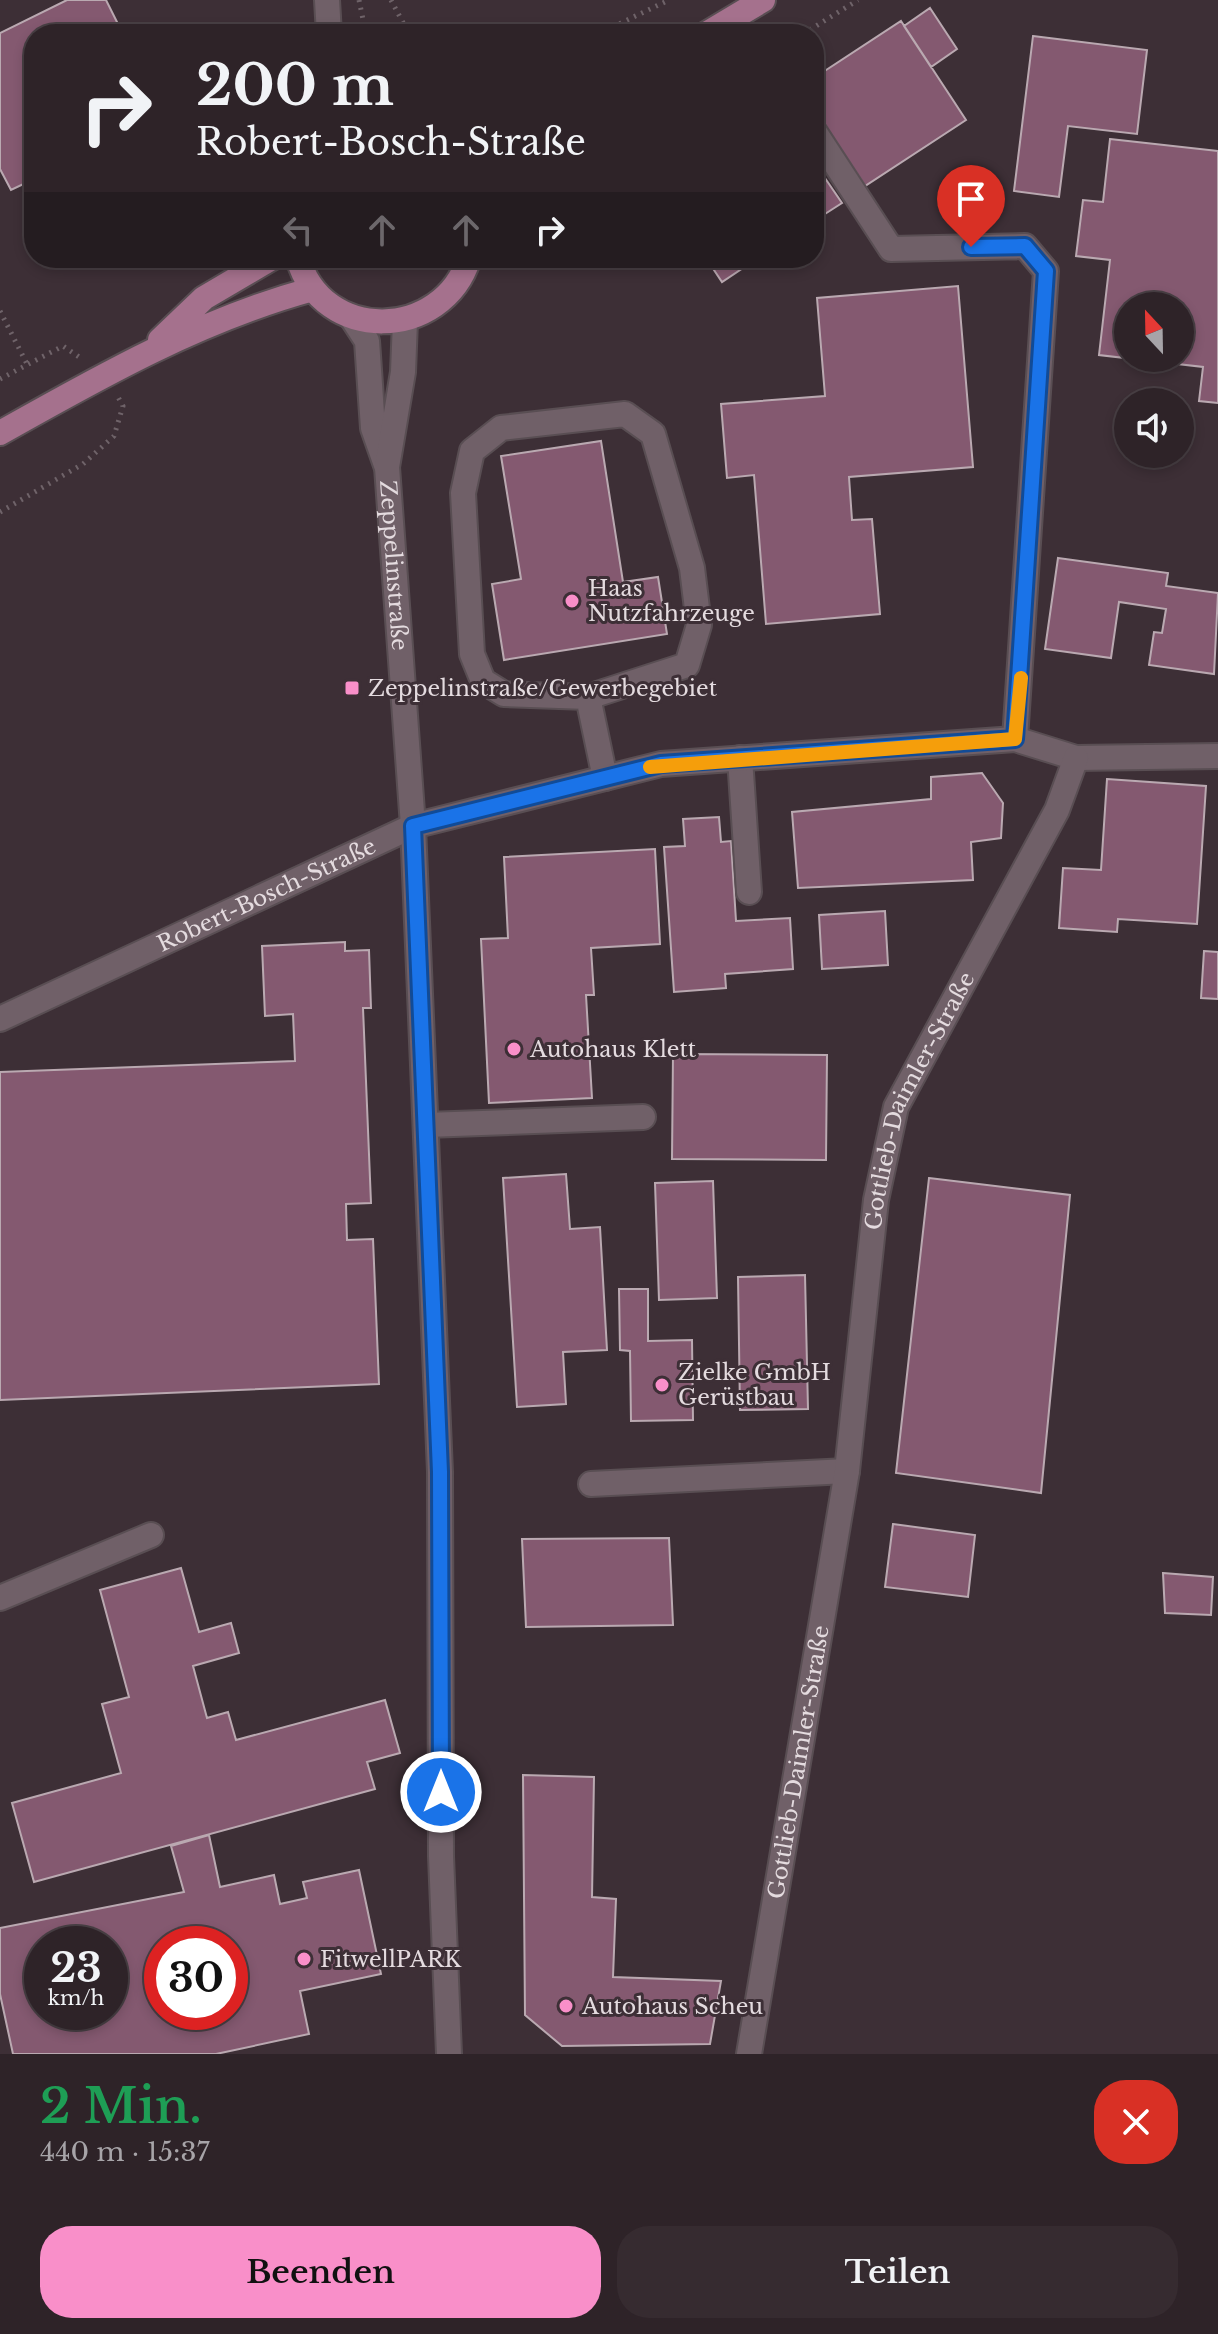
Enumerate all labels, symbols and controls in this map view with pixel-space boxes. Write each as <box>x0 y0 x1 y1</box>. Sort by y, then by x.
text: 200 m <box>196 51 394 120</box>
icon: right <box>64 56 168 160</box>
text: Robert-Bosch-Straße <box>196 120 586 165</box>
pin <box>937 165 1005 247</box>
icon: arrive <box>949 177 993 221</box>
icon: left <box>276 208 320 252</box>
icon: ahead <box>360 208 404 252</box>
icon: ahead <box>444 208 488 252</box>
icon: right <box>528 208 572 252</box>
north arrow <box>1114 292 1194 372</box>
map controls <box>1114 292 1194 468</box>
button: sound <box>1114 388 1194 468</box>
street label: Zeppelinstraße <box>374 479 414 651</box>
place label: Haas Nutzfahrzeuge <box>588 575 755 627</box>
marker: Haas Nutzfahrzeuge <box>563 592 581 610</box>
place label: Zeppelinstraße/Gewerbegebiet <box>368 675 718 702</box>
marker: Zeppelinstraße/Gewerbegebiet <box>343 679 361 697</box>
street label: Robert-Bosch-Straße <box>153 832 380 957</box>
street label: Gottlieb-Daimler-Straße <box>859 967 980 1231</box>
place label: Autohaus Klett <box>529 1036 697 1063</box>
marker: Autohaus Klett <box>505 1040 523 1058</box>
place label: Zielke GmbH Gerüstbau <box>678 1359 831 1411</box>
marker: Zielke GmbH Gerüstbau <box>653 1376 671 1394</box>
street label: Gottlieb-Daimler-Straße <box>762 1623 834 1901</box>
position arrow <box>399 1750 483 1834</box>
speed limit sign: 30 <box>144 1926 248 2030</box>
text: 23 <box>50 1943 102 1993</box>
place label: FitwellPARK <box>320 1946 462 1973</box>
marker: FitwellPARK <box>295 1950 313 1968</box>
text: km/h <box>48 1986 104 2010</box>
place label: Autohaus Scheu <box>581 1993 763 2020</box>
marker: Autohaus Scheu <box>557 1997 575 2015</box>
text: 2 Min. <box>40 2076 202 2136</box>
button: close <box>1094 2080 1178 2164</box>
text: 440 m · 15:37 <box>40 2136 210 2168</box>
button: Beenden <box>40 2226 601 2318</box>
button: Teilen <box>617 2226 1178 2318</box>

